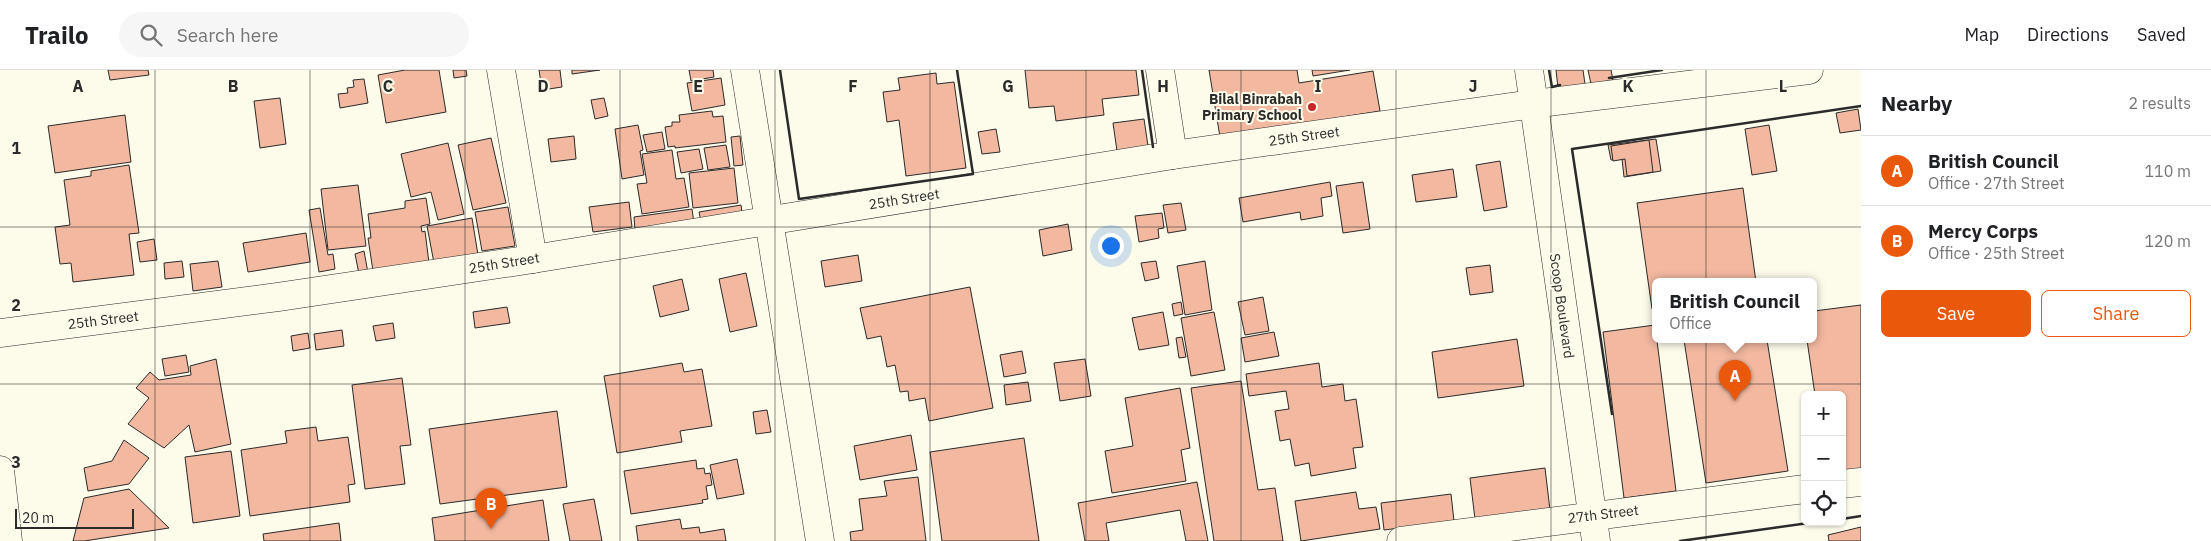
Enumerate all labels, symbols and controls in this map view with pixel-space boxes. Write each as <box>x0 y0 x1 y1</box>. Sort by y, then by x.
search box <box>119 12 469 57</box>
text: Trailo <box>25 19 89 51</box>
icon: search <box>137 21 165 49</box>
text: Search here <box>177 23 278 47</box>
text: Map <box>1964 23 1999 46</box>
text: Directions <box>2027 23 2109 46</box>
text: Saved <box>2137 23 2186 46</box>
text: A <box>73 76 84 96</box>
text: B <box>228 76 239 96</box>
text: C <box>383 76 393 96</box>
text: D <box>537 76 549 96</box>
text: E <box>693 76 703 96</box>
text: F <box>848 76 858 96</box>
text: G <box>1002 76 1014 96</box>
text: H <box>1157 76 1169 96</box>
text: I <box>1315 76 1322 96</box>
text: J <box>1469 76 1477 96</box>
text: K <box>1622 76 1634 96</box>
text: L <box>1779 76 1787 96</box>
text: Nearby <box>1881 89 1952 117</box>
place label: Bilal Binrabah Primary School <box>1202 90 1302 124</box>
text: 2 results <box>2128 93 2191 113</box>
marker: Bilal Binrabah Primary School <box>1306 101 1318 113</box>
street label: 25th Street <box>1267 122 1341 150</box>
text: 1 <box>11 138 21 158</box>
text: British Council <box>1928 149 2059 173</box>
text: A <box>1892 161 1902 181</box>
text: 110 m <box>2144 161 2191 181</box>
text: Office · 27th Street <box>1928 173 2065 193</box>
street label: 25th Street <box>867 185 941 213</box>
text: Mercy Corps <box>1928 219 2038 243</box>
text: B <box>1892 231 1902 251</box>
text: 120 m <box>2144 231 2191 251</box>
your location <box>1098 233 1124 259</box>
text: Office · 25th Street <box>1928 243 2065 263</box>
street label: 25th Street <box>467 249 541 277</box>
street label: Scoop Boulevard <box>1546 252 1578 360</box>
popup <box>1652 278 1817 343</box>
text: British Council <box>1669 289 1800 313</box>
button: Save <box>1881 290 2031 337</box>
button: Share <box>2041 290 2191 337</box>
text: 2 <box>11 295 21 315</box>
street label: 25th Street <box>66 307 140 333</box>
text: Office <box>1669 313 1712 333</box>
pin: A <box>1719 360 1751 401</box>
map controls <box>1801 391 1846 526</box>
button: + <box>1801 391 1846 436</box>
button: − <box>1801 436 1846 481</box>
text: 3 <box>11 452 21 472</box>
button: locate <box>1801 481 1846 526</box>
pin: B <box>475 488 507 529</box>
street label: 27th Street <box>1566 501 1640 527</box>
scale bar <box>15 506 134 529</box>
text: 20 m <box>22 509 54 527</box>

